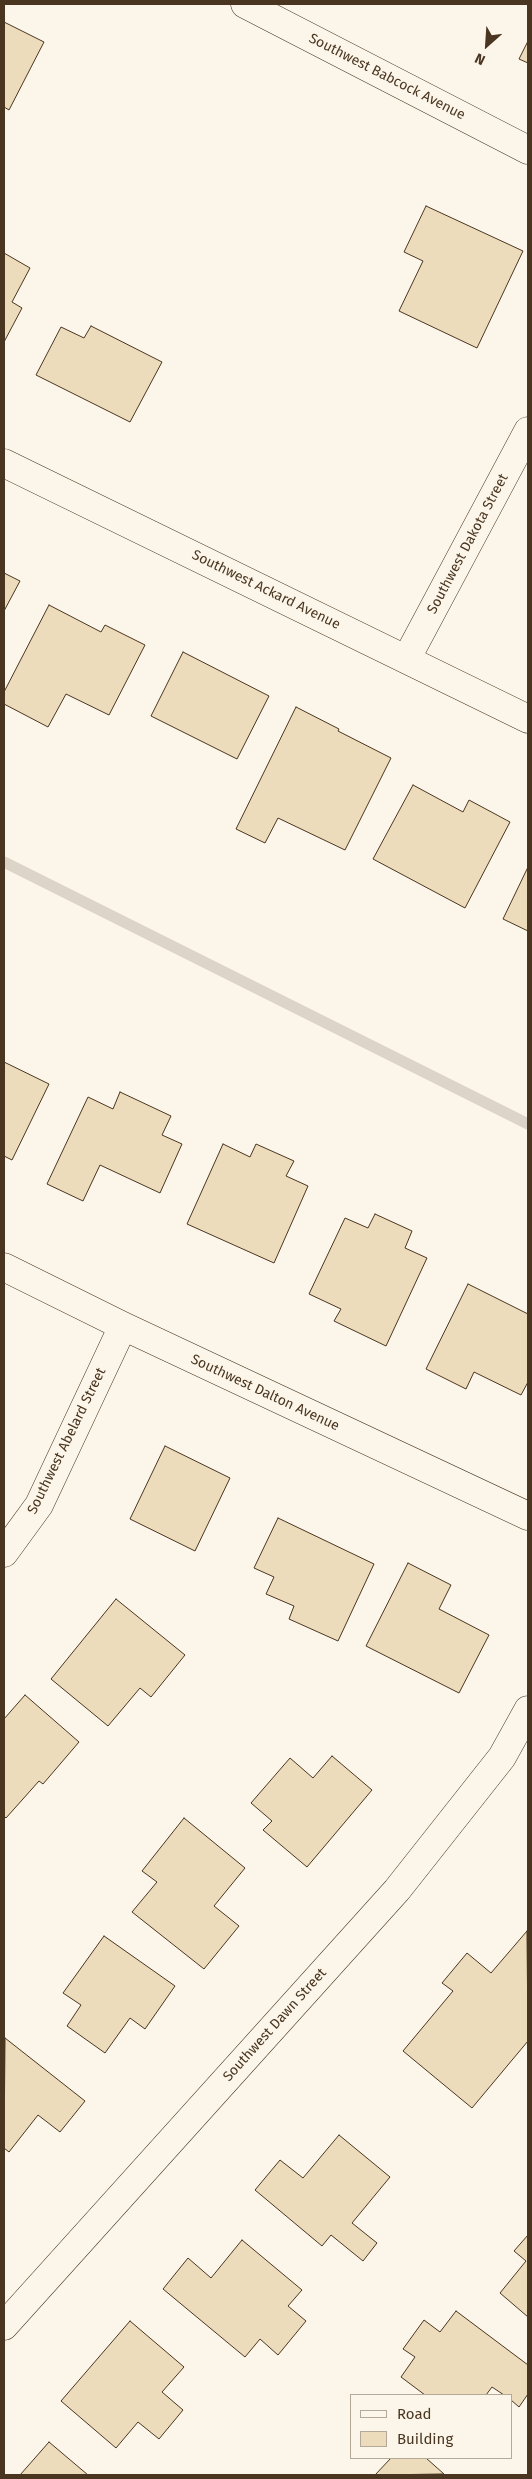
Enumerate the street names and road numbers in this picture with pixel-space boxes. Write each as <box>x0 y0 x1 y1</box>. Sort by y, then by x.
street label: Southwest Babcock Avenue <box>306 30 468 124</box>
street label: Southwest Dakota Street <box>424 471 512 617</box>
street label: Southwest Ackard Avenue <box>189 547 343 633</box>
street label: Southwest Dalton Avenue <box>188 1351 342 1435</box>
street label: Southwest Abelard Street <box>24 1365 110 1517</box>
street label: Southwest Dawn Street <box>220 1965 330 2085</box>

